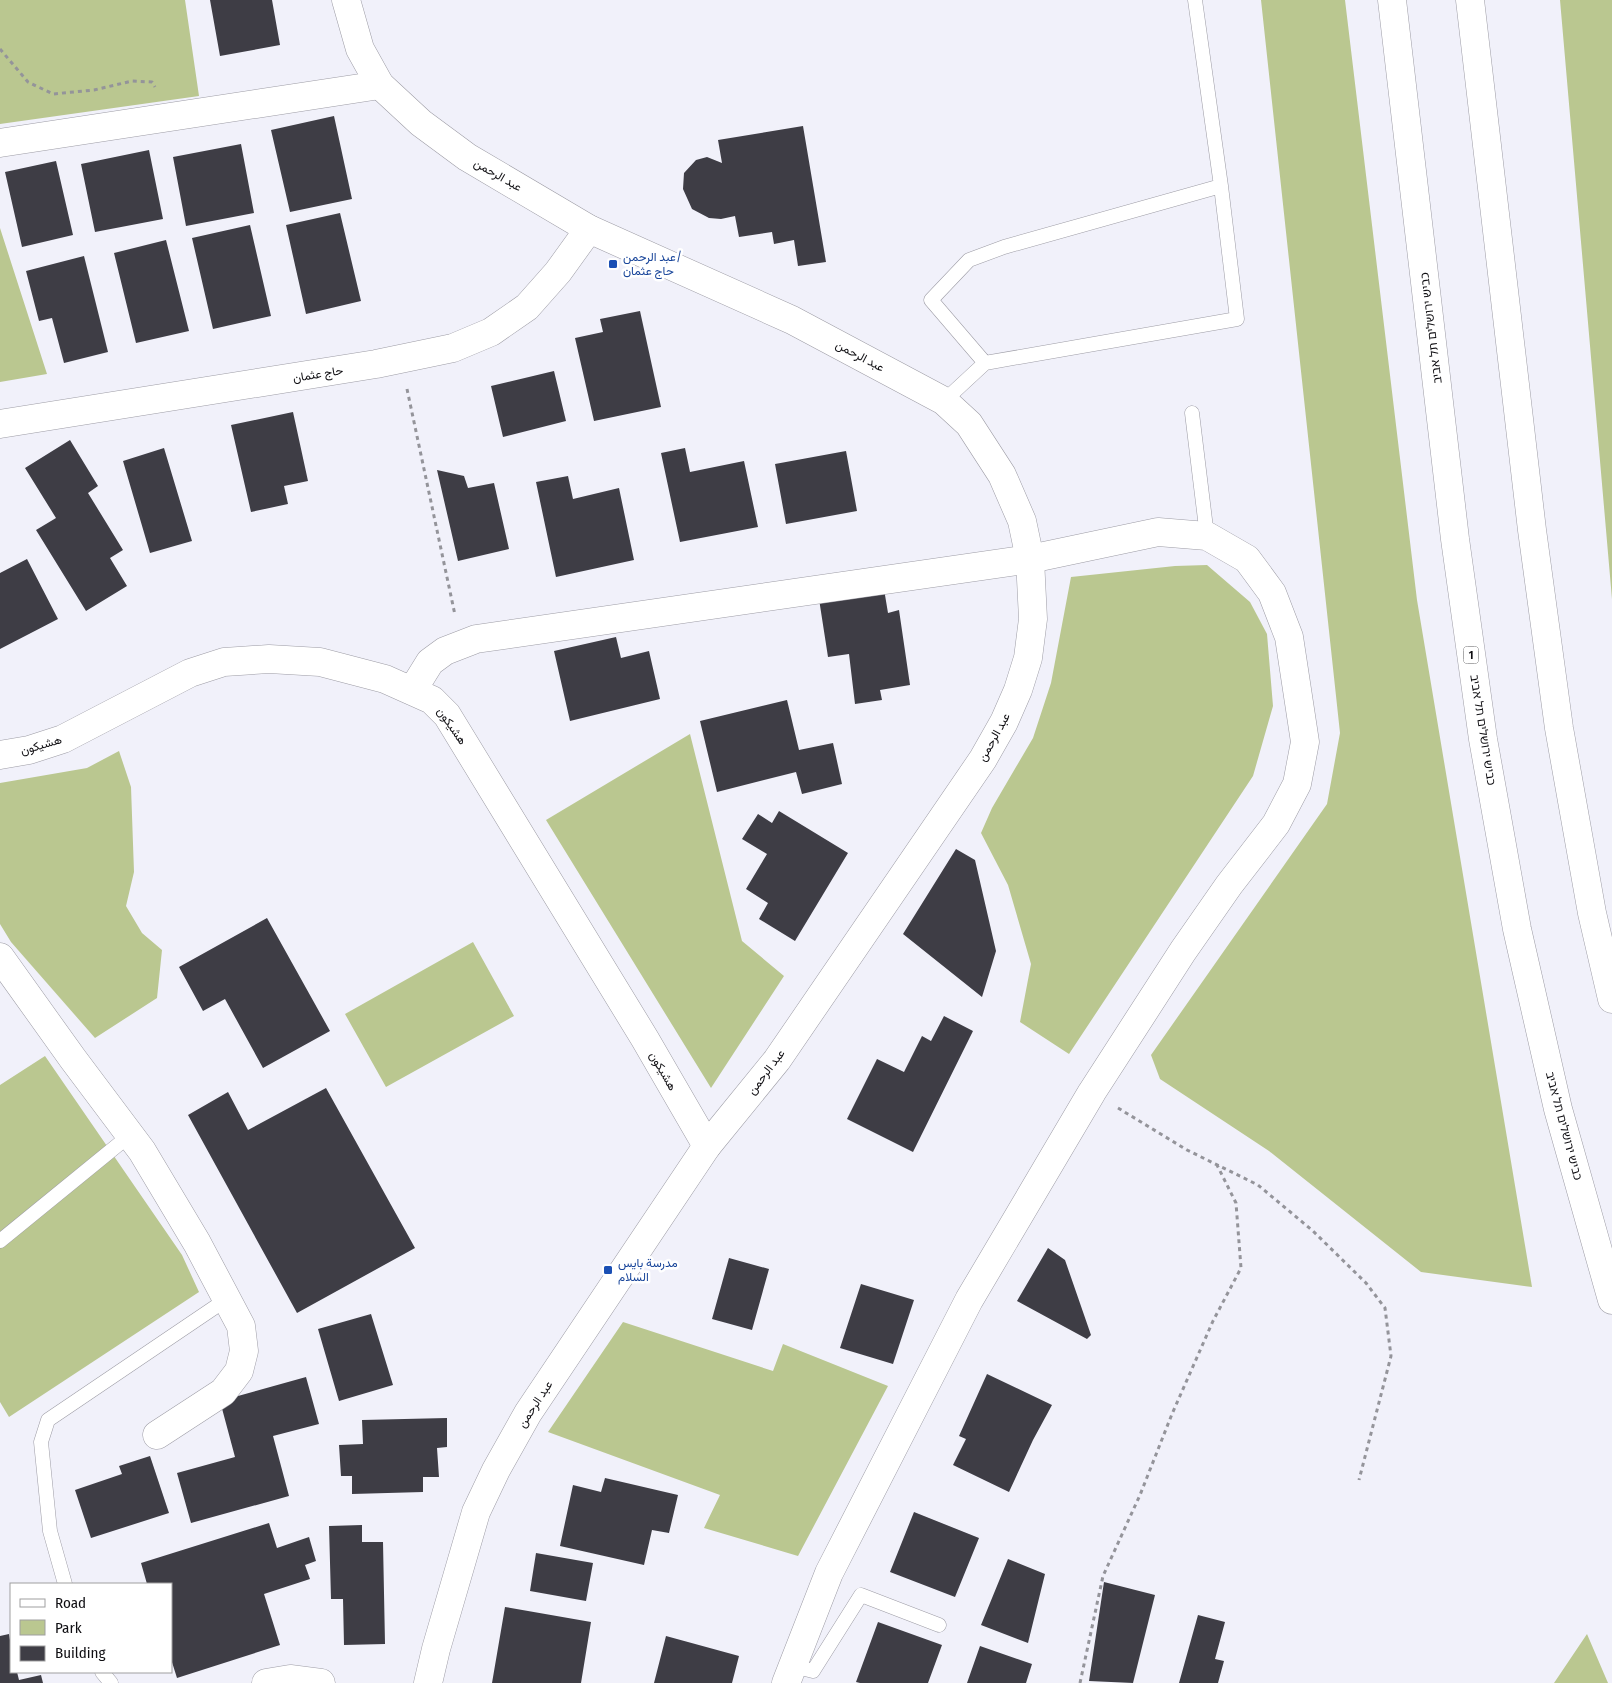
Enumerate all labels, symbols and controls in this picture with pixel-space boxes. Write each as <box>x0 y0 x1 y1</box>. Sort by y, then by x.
street label: عبد الرحمن <box>471 156 525 195</box>
place label: عبد الرحمن/ حاج عثمان <box>623 250 682 280</box>
marker: عبد الرحمن/ حاج عثمان <box>607 258 619 270</box>
street label: כביש ירושלים תל אביב <box>1417 272 1445 384</box>
street label: عبد الرحمن <box>833 337 887 376</box>
street label: حاج عثمان <box>292 363 344 387</box>
road number: 1 <box>1464 646 1478 664</box>
street label: כביש ירושלים תל אביב <box>1467 674 1499 786</box>
street label: هشيكون <box>433 705 470 748</box>
street label: عبد الرحمن <box>975 710 1014 764</box>
street label: هشيكون <box>19 732 64 759</box>
street label: عبد الرحمن <box>744 1047 788 1098</box>
street label: هشيكون <box>645 1049 680 1093</box>
street label: כביש ירושלים תל אביב <box>1543 1070 1585 1182</box>
place label: مدرسة بايس السلام <box>618 1256 678 1285</box>
marker: مدرسة بايس السلام <box>602 1264 614 1276</box>
street label: عبد الرحمن <box>515 1378 556 1431</box>
legend <box>10 1583 172 1673</box>
text: Road <box>55 1594 86 1612</box>
text: Park <box>55 1619 82 1637</box>
text: Building <box>55 1644 106 1662</box>

